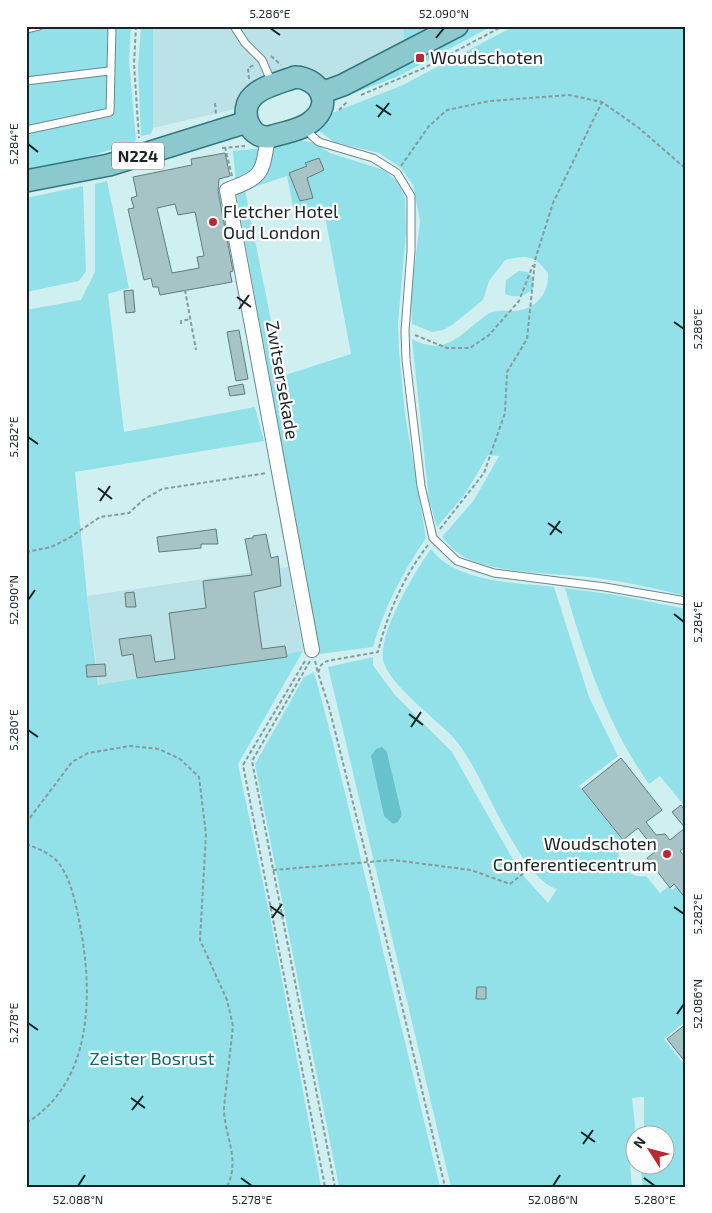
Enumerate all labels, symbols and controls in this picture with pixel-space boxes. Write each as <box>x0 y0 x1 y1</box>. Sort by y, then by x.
text: 5.286°E <box>249 6 291 20</box>
text: 52.090°N <box>419 6 469 20</box>
place label: Woudschoten <box>430 46 543 68</box>
marker: Woudschoten <box>414 52 426 64</box>
text: 5.284°E <box>6 123 20 165</box>
road number: N224 <box>112 142 164 170</box>
place label: Fletcher Hotel Oud London <box>223 200 339 243</box>
marker: Fletcher Hotel Oud London <box>207 216 219 228</box>
text: 5.286°E <box>690 308 704 350</box>
street label: Zwitsersekade <box>262 319 304 441</box>
text: 5.282°E <box>6 416 20 458</box>
text: 52.090°N <box>6 575 20 625</box>
text: 5.284°E <box>690 601 704 643</box>
text: 5.280°E <box>6 709 20 751</box>
place label: Woudschoten Conferentiecentrum <box>493 832 657 875</box>
marker: Woudschoten Conferentiecentrum <box>661 848 673 860</box>
text: 5.282°E <box>690 893 704 935</box>
text: 52.086°N <box>690 979 704 1029</box>
text: 5.278°E <box>6 1003 20 1043</box>
park label: Zeister Bosrust <box>90 1047 215 1069</box>
north arrow <box>624 1126 674 1176</box>
text: N <box>629 1133 649 1151</box>
text: 52.088°N <box>53 1192 103 1206</box>
text: 5.278°E <box>232 1192 272 1206</box>
text: 52.086°N <box>528 1192 578 1206</box>
text: 5.280°E <box>634 1192 676 1206</box>

